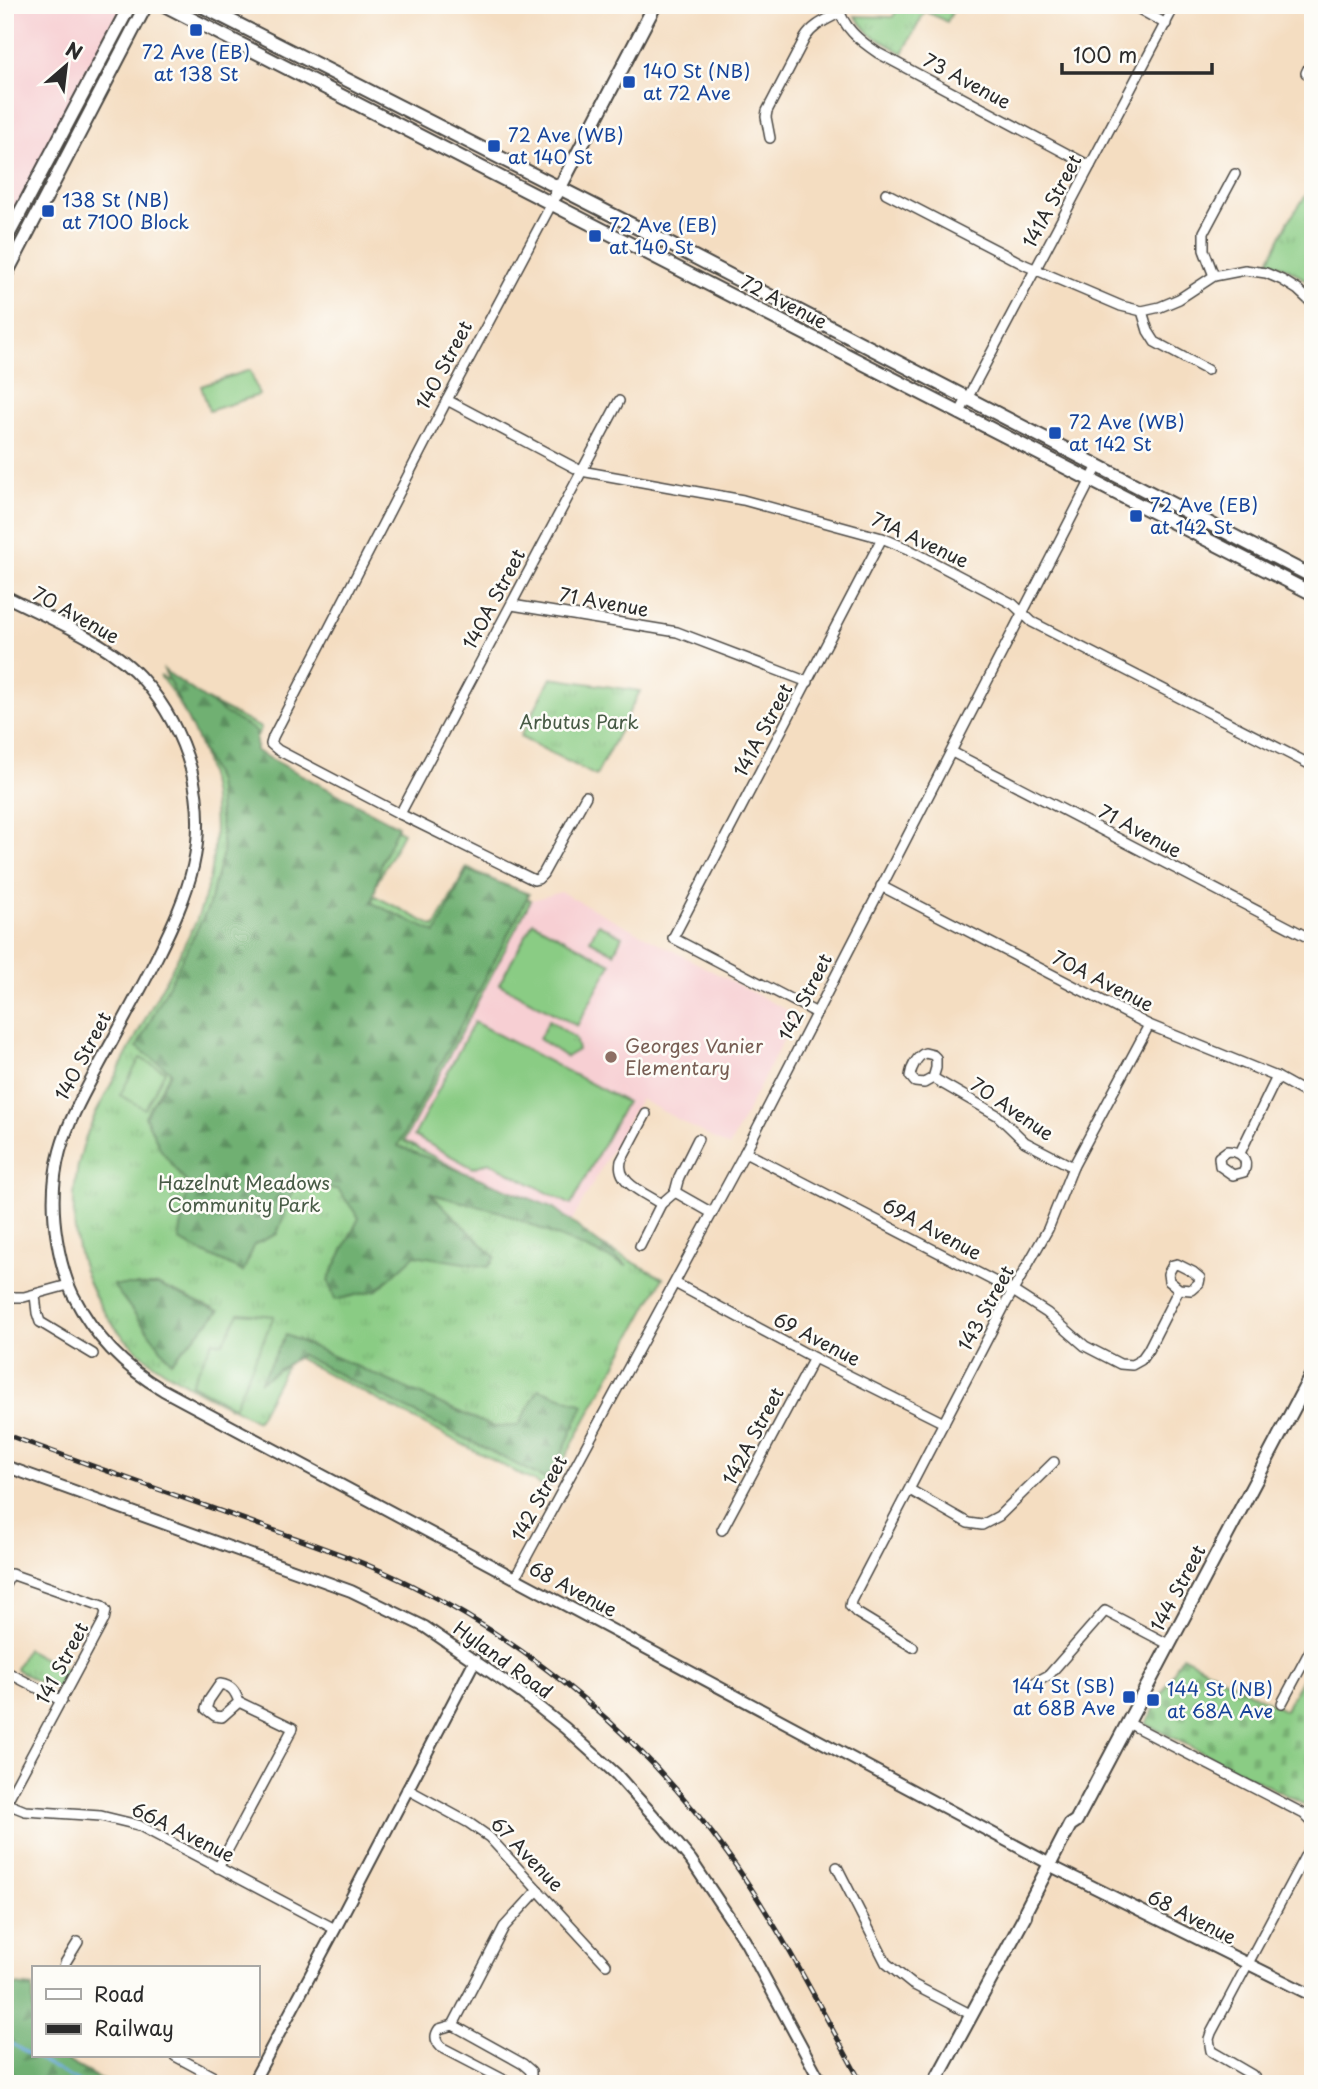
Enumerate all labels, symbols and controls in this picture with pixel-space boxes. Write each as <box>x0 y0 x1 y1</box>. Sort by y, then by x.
marker: 72 Ave (EB) at 138 St <box>188 22 204 38</box>
north arrow <box>32 32 102 102</box>
scale bar <box>1062 32 1213 76</box>
text: N <box>61 34 88 66</box>
place label: 72 Ave (EB) at 138 St <box>142 37 250 87</box>
text: 100 m <box>1073 38 1137 70</box>
street label: 73 Avenue <box>919 45 1016 115</box>
place label: 140 St (NB) at 72 Ave <box>643 56 750 106</box>
marker: 140 St (NB) at 72 Ave <box>621 74 637 90</box>
place label: 72 Ave (WB) at 140 St <box>508 120 624 170</box>
marker: 72 Ave (WB) at 140 St <box>486 138 502 154</box>
street label: 141A Street <box>1015 149 1087 252</box>
place label: 138 St (NB) at 7100 Block <box>62 185 189 235</box>
marker: 138 St (NB) at 7100 Block <box>40 203 56 219</box>
place label: 72 Ave (EB) at 140 St <box>609 210 717 260</box>
marker: 72 Ave (EB) at 140 St <box>587 228 603 244</box>
street label: 72 Avenue <box>736 267 833 335</box>
street label: 140 Street <box>408 315 478 414</box>
place label: 72 Ave (WB) at 142 St <box>1069 407 1185 457</box>
marker: 72 Ave (WB) at 142 St <box>1047 425 1063 441</box>
place label: 72 Ave (EB) at 142 St <box>1150 490 1258 540</box>
street label: 71A Avenue <box>867 504 974 574</box>
marker: 72 Ave (EB) at 142 St <box>1128 508 1144 524</box>
street label: 140A Street <box>455 543 531 654</box>
street label: 70 Avenue <box>28 579 125 650</box>
street label: 71 Avenue <box>557 579 651 623</box>
street label: 141A Street <box>726 678 798 781</box>
park label: Arbutus Park <box>519 707 639 735</box>
street label: 71 Avenue <box>1094 797 1187 864</box>
street label: 70A Avenue <box>1048 943 1159 1018</box>
street label: 142 Street <box>770 948 838 1045</box>
street label: 140 Street <box>47 1006 117 1105</box>
place label: Georges Vanier Elementary <box>625 1031 764 1081</box>
marker: Georges Vanier Elementary <box>603 1049 619 1065</box>
street label: 70 Avenue <box>965 1070 1060 1146</box>
park label: Hazelnut Meadows Community Park <box>158 1168 330 1218</box>
street label: 69A Avenue <box>878 1190 987 1266</box>
street label: 143 Street <box>950 1259 1020 1355</box>
street label: 69 Avenue <box>769 1304 866 1372</box>
street label: 142A Street <box>715 1382 790 1489</box>
street label: 142 Street <box>503 1449 573 1546</box>
street label: 144 Street <box>1143 1539 1212 1636</box>
street label: 68 Avenue <box>525 1553 622 1623</box>
street label: Hyland Road <box>448 1614 559 1705</box>
street label: 141 Street <box>28 1616 95 1708</box>
place label: 144 St (SB) at 68B Ave <box>1012 1671 1115 1721</box>
place label: 144 St (NB) at 68A Ave <box>1167 1674 1273 1724</box>
marker: 144 St (SB) at 68B Ave <box>1121 1689 1137 1705</box>
marker: 144 St (NB) at 68A Ave <box>1145 1692 1161 1708</box>
street label: 66A Avenue <box>127 1794 240 1868</box>
street label: 67 Avenue <box>485 1810 571 1897</box>
street label: 68 Avenue <box>1143 1882 1242 1950</box>
legend <box>32 1966 259 2058</box>
text: Road <box>94 1977 145 2009</box>
text: Railway <box>94 2011 174 2043</box>

